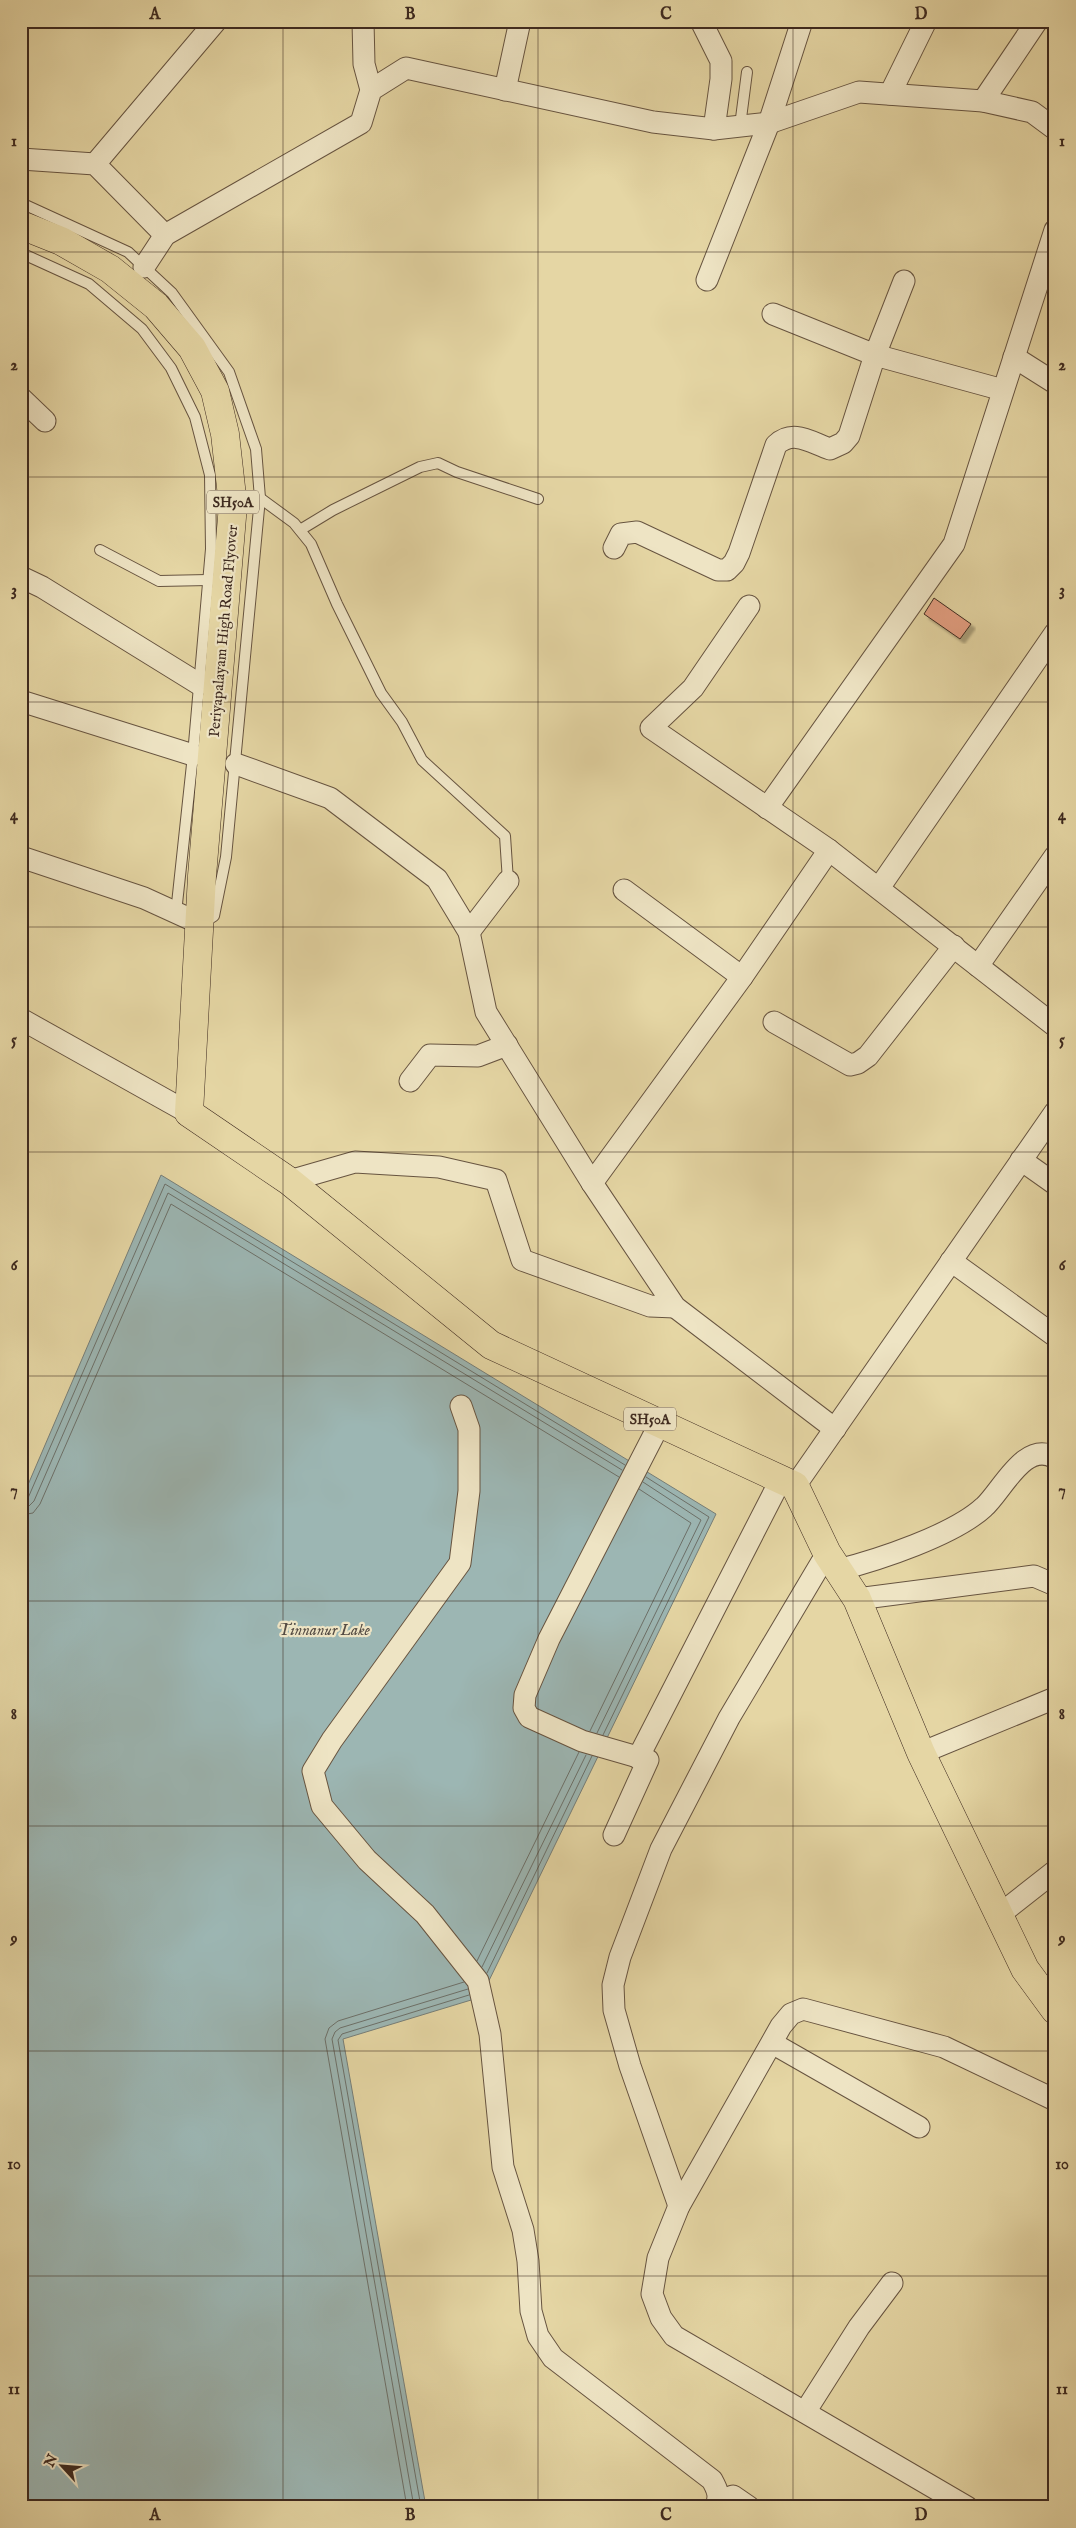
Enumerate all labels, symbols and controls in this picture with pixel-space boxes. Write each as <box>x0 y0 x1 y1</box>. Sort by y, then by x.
text: A <box>149 5 162 25</box>
text: B <box>405 5 416 25</box>
text: C <box>660 5 672 25</box>
text: D <box>915 5 928 25</box>
text: 1 <box>11 132 17 152</box>
text: 1 <box>1059 132 1065 152</box>
text: 2 <box>10 356 18 376</box>
text: 2 <box>1058 356 1066 376</box>
road number: SH50A <box>207 491 259 514</box>
street label: Periyapalayam High Road Flyover <box>205 524 242 738</box>
text: 3 <box>11 581 17 601</box>
text: 3 <box>1059 581 1065 601</box>
text: 4 <box>10 806 19 826</box>
text: 4 <box>1058 806 1067 826</box>
text: 5 <box>11 1031 17 1051</box>
text: 5 <box>1059 1031 1065 1051</box>
text: 6 <box>11 1256 19 1276</box>
text: 6 <box>1059 1256 1067 1276</box>
road number: SH50A <box>624 1408 676 1430</box>
text: 7 <box>10 1481 18 1501</box>
text: 7 <box>1058 1481 1066 1501</box>
water label: Tinnanur Lake <box>278 1621 371 1641</box>
text: 8 <box>11 1705 17 1725</box>
text: 8 <box>1059 1705 1065 1725</box>
text: 9 <box>10 1930 18 1950</box>
text: 9 <box>1058 1930 1066 1950</box>
text: 10 <box>7 2155 21 2175</box>
text: 10 <box>1055 2155 1069 2175</box>
text: 11 <box>8 2380 20 2400</box>
text: 11 <box>1056 2380 1068 2400</box>
north arrow <box>38 2440 88 2490</box>
text: N <box>40 2451 62 2471</box>
text: A <box>149 2506 162 2526</box>
text: B <box>405 2506 416 2526</box>
text: C <box>660 2506 672 2526</box>
text: D <box>915 2506 928 2526</box>

